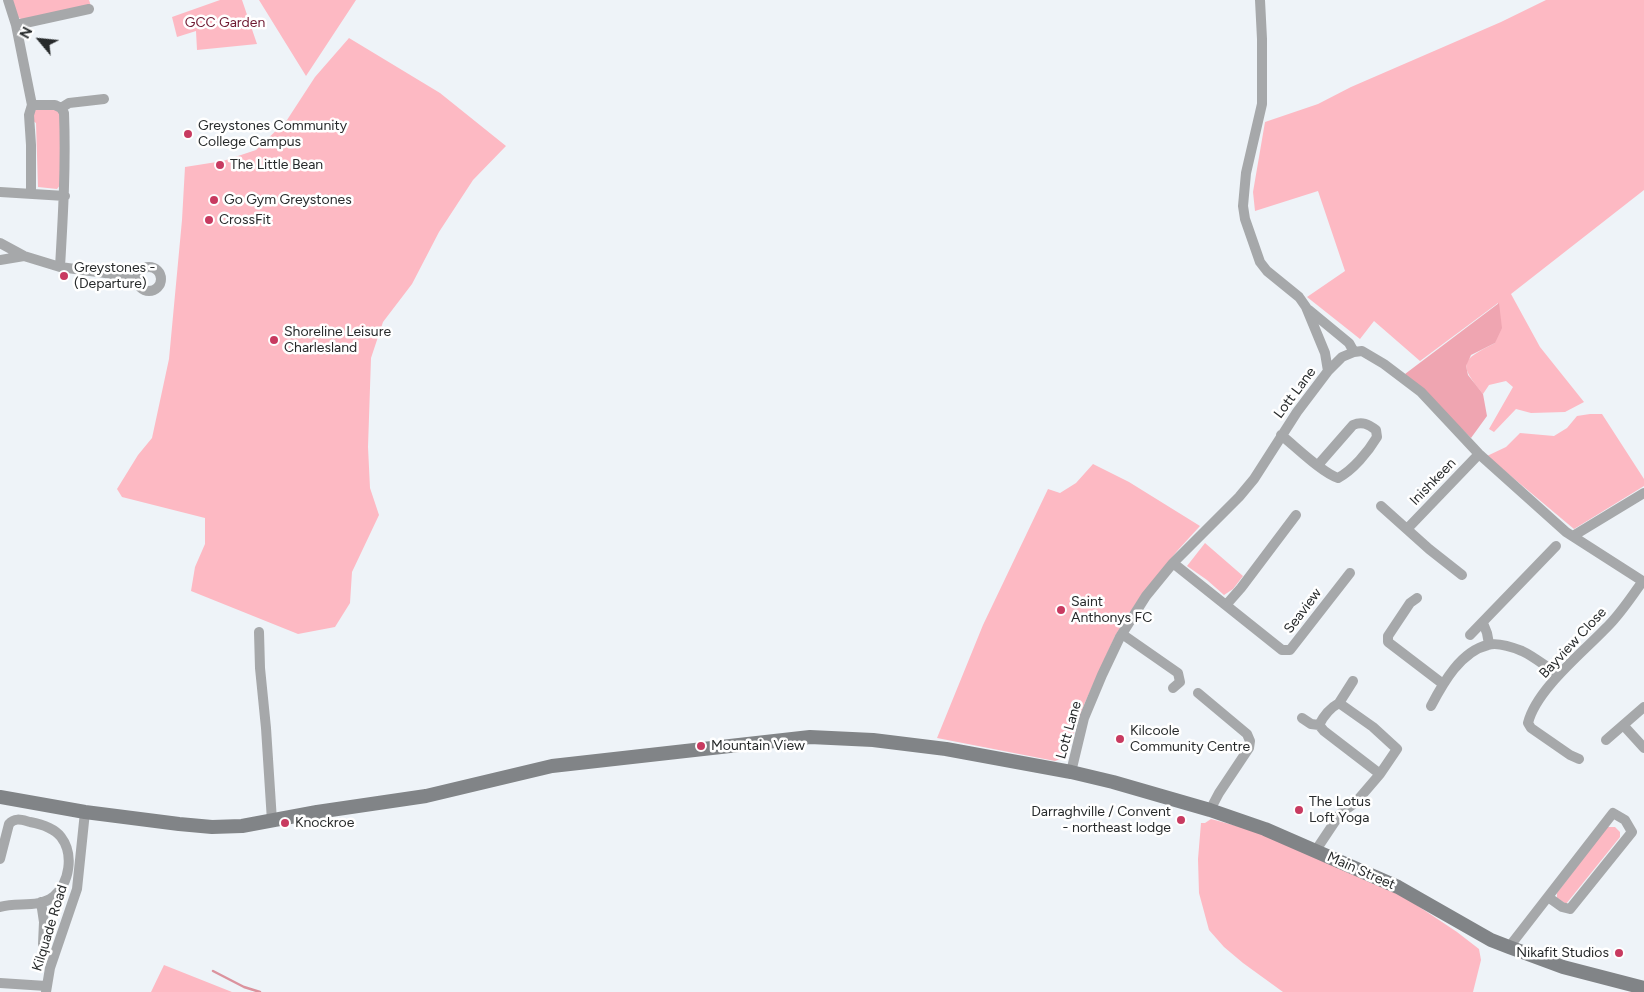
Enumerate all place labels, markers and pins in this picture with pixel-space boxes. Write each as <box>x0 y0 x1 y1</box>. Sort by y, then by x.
place label: Greystones Community College Campus <box>198 118 347 150</box>
marker: Greystones Community College Campus <box>182 128 194 140</box>
place label: The Little Bean <box>230 157 323 173</box>
marker: The Little Bean <box>214 159 226 171</box>
place label: Go Gym Greystones <box>224 192 352 208</box>
marker: Go Gym Greystones <box>208 194 220 206</box>
place label: CrossFit <box>219 212 271 228</box>
marker: CrossFit <box>203 214 215 226</box>
place label: Greystones - (Departure) <box>74 260 155 292</box>
marker: Greystones - (Departure) <box>58 270 70 282</box>
place label: Shoreline Leisure Charlesland <box>284 324 391 357</box>
marker: Shoreline Leisure Charlesland <box>268 334 280 346</box>
place label: Saint Anthonys FC <box>1071 594 1152 626</box>
marker: Saint Anthonys FC <box>1055 604 1067 616</box>
place label: Kilcoole Community Centre <box>1130 723 1250 756</box>
marker: Kilcoole Community Centre <box>1114 733 1126 745</box>
place label: Mountain View <box>711 738 805 754</box>
marker: Mountain View <box>695 740 707 752</box>
place label: The Lotus Loft Yoga <box>1309 794 1371 826</box>
place label: Darraghville / Convent - northeast lodge <box>1031 804 1171 836</box>
marker: The Lotus Loft Yoga <box>1293 804 1305 816</box>
marker: Darraghville / Convent - northeast lodge <box>1175 814 1187 826</box>
place label: Knockroe <box>295 815 354 831</box>
marker: Knockroe <box>279 817 291 829</box>
place label: Nikafit Studios <box>1516 945 1609 961</box>
marker: Nikafit Studios <box>1613 947 1625 959</box>

